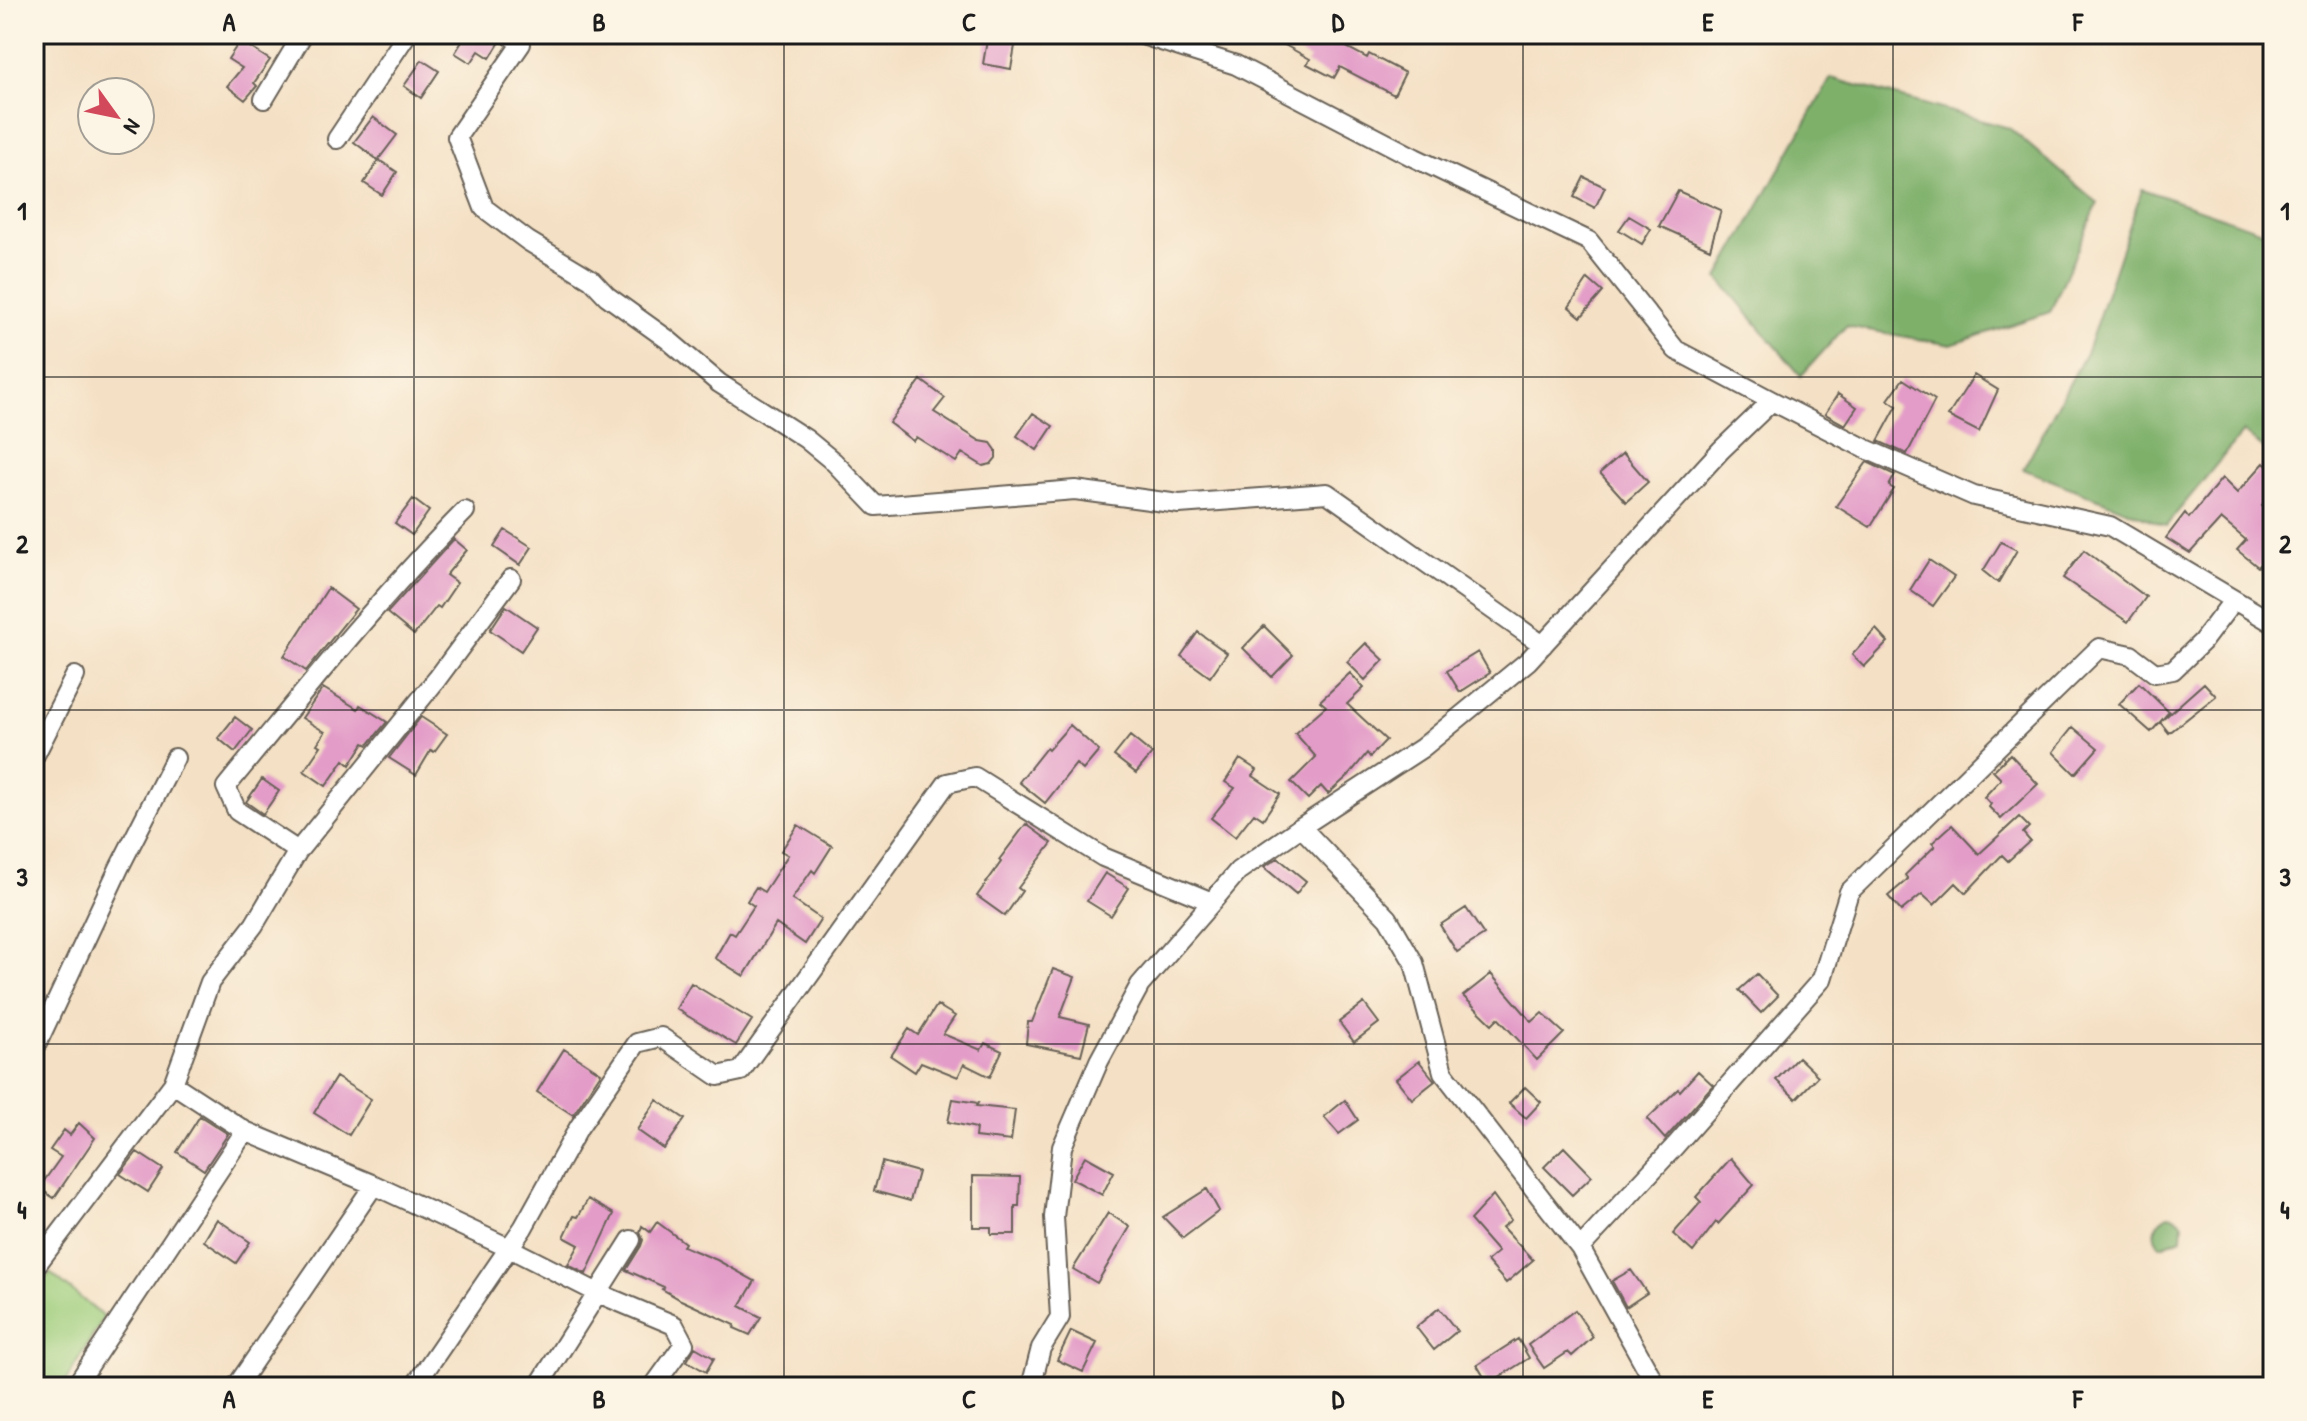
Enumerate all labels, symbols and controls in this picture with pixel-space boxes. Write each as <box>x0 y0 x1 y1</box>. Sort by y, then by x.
text: A <box>223 4 236 39</box>
text: B <box>592 4 606 39</box>
text: C <box>962 4 976 39</box>
text: D <box>1332 4 1345 39</box>
text: E <box>1702 4 1714 39</box>
text: F <box>2072 4 2084 39</box>
north arrow <box>76 76 156 156</box>
text: N <box>117 114 149 140</box>
text: 1 <box>17 193 27 228</box>
text: 1 <box>2280 193 2290 228</box>
text: 2 <box>16 526 29 561</box>
text: 2 <box>2279 526 2292 561</box>
text: 3 <box>16 859 28 894</box>
text: 3 <box>2279 859 2291 894</box>
text: 4 <box>17 1192 27 1227</box>
text: 4 <box>2280 1192 2290 1227</box>
text: A <box>223 1381 236 1416</box>
text: B <box>592 1381 606 1416</box>
text: C <box>962 1381 976 1416</box>
text: D <box>1332 1381 1345 1416</box>
text: E <box>1702 1381 1714 1416</box>
text: F <box>2072 1381 2084 1416</box>

